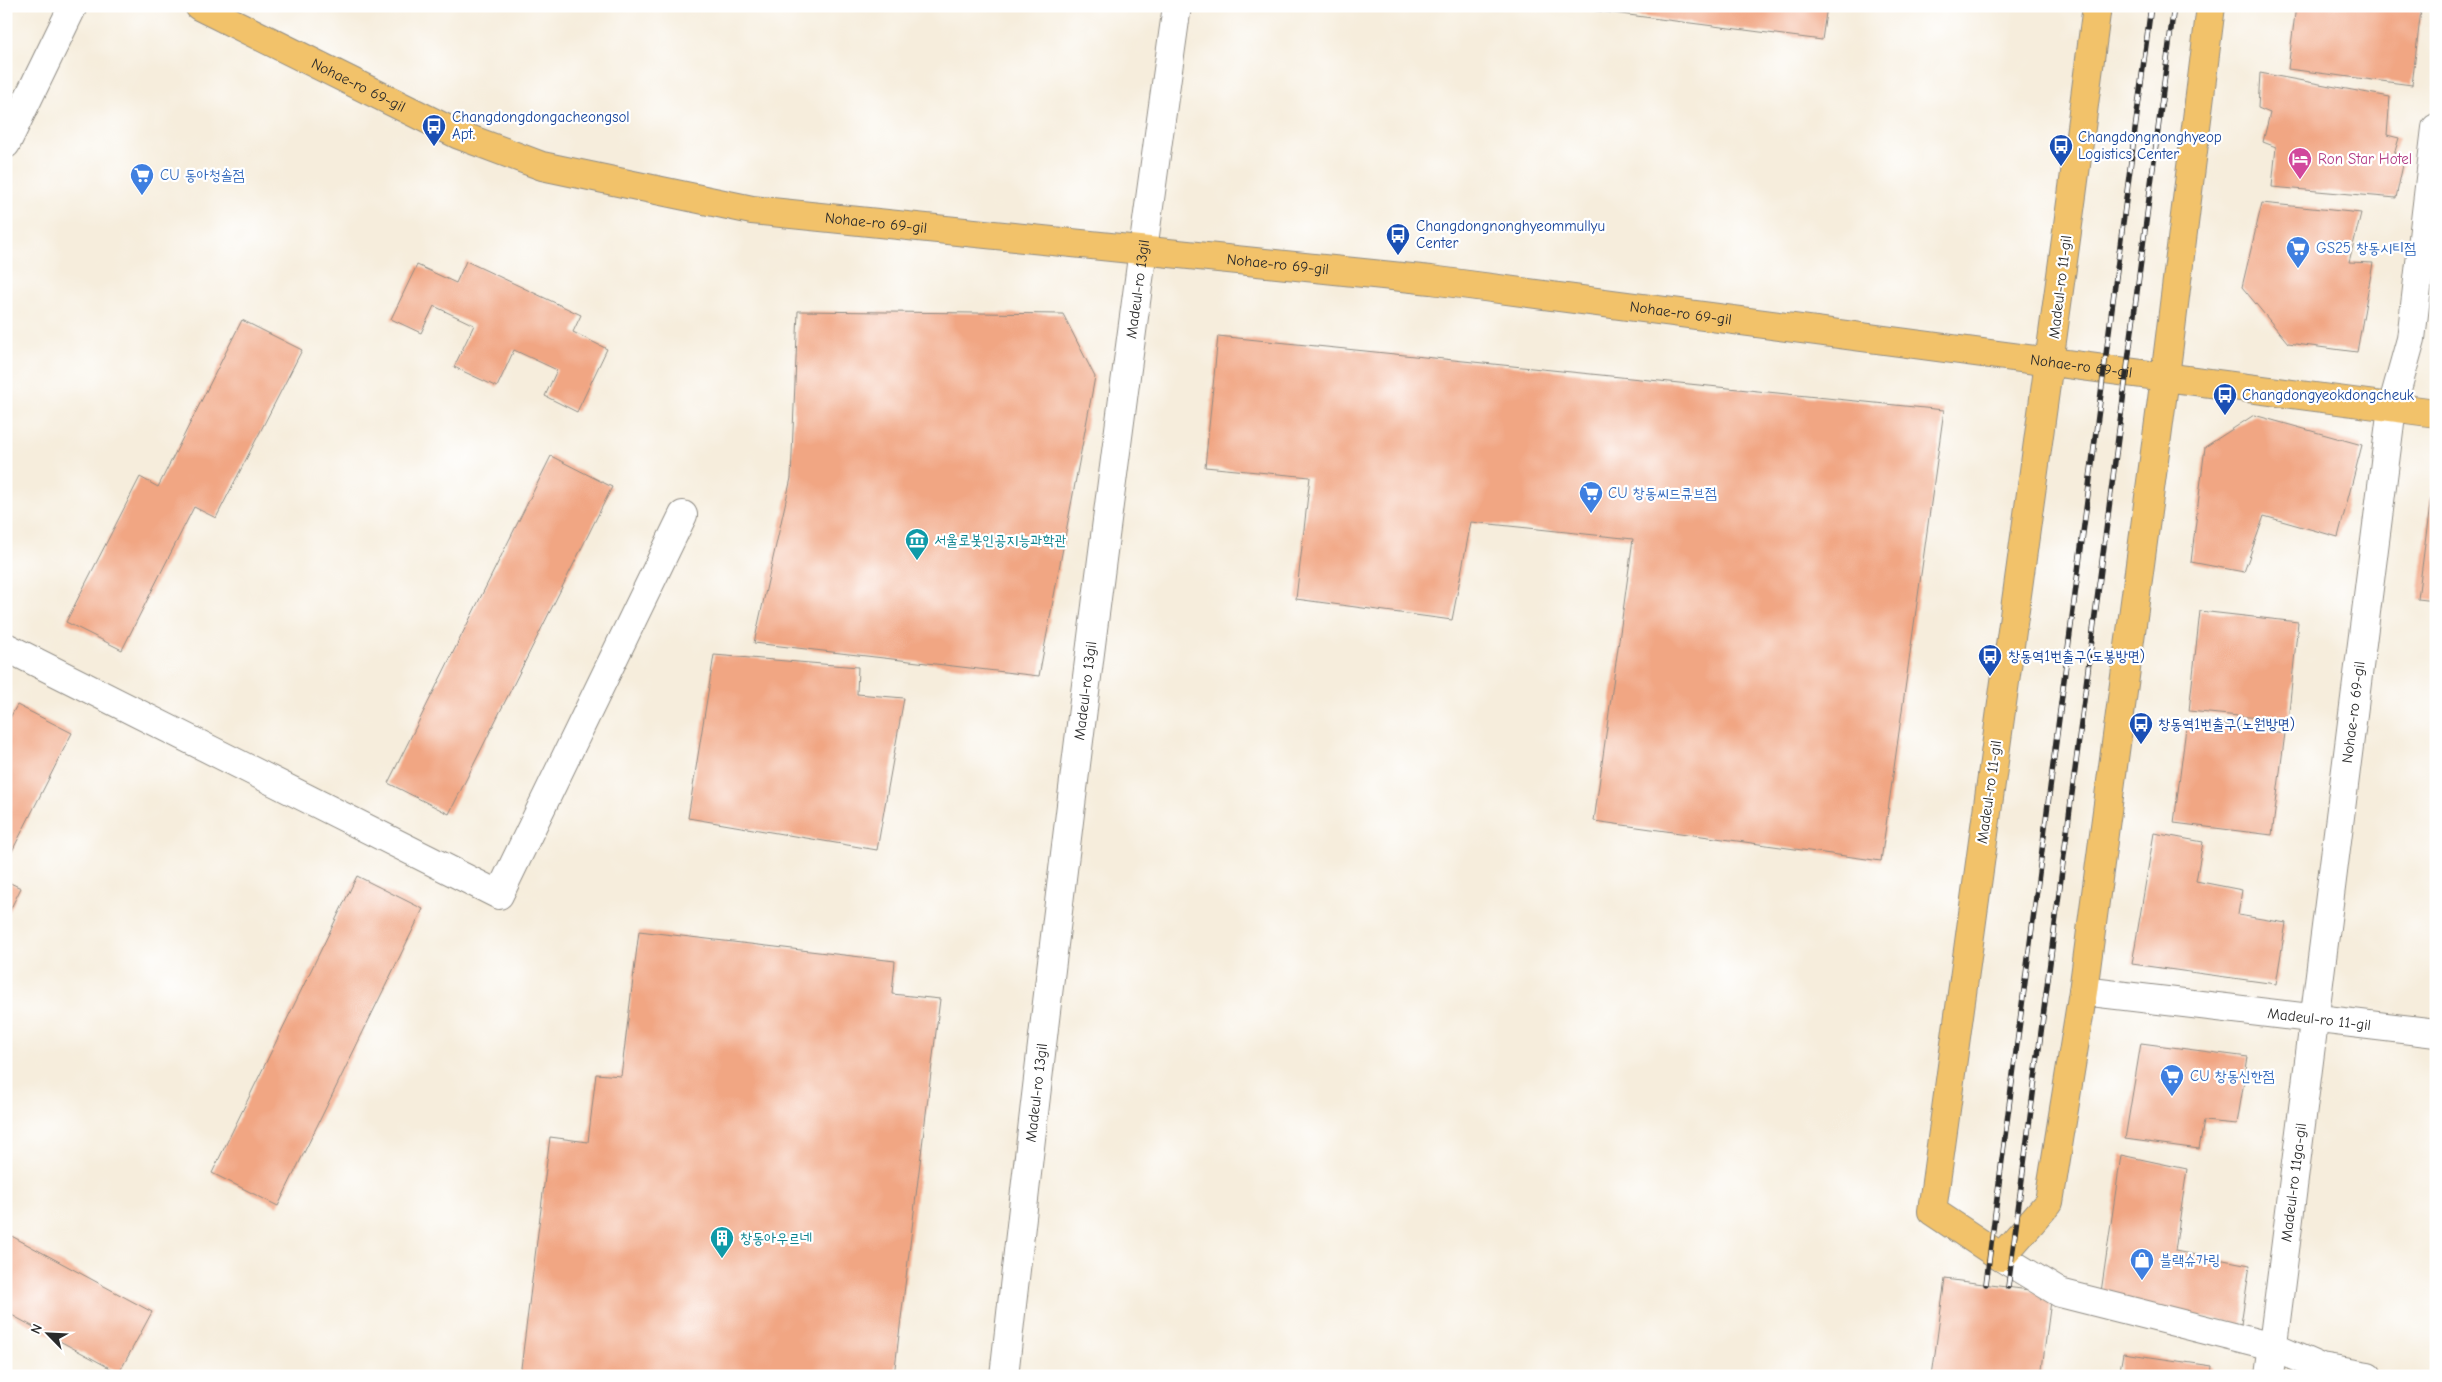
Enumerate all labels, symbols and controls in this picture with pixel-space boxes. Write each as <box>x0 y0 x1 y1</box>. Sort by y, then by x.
street label: Nohae-ro 69-gil <box>308 54 408 116</box>
place label: Changdongdongacheongsol Apt. <box>452 108 630 143</box>
bus stop icon: Changdongdongacheongsol Apt. <box>421 113 447 147</box>
place label: Changdongnonghyeop Logistics Center <box>2078 128 2222 163</box>
bus stop icon: Changdongnonghyeop Logistics Center <box>2048 133 2074 167</box>
hotel icon: Ron Star Hotel <box>2287 146 2313 180</box>
place label: Ron Star Hotel <box>2318 150 2412 168</box>
supermarket icon: CU 동아청솔점 <box>129 162 155 196</box>
place label: CU 동아청솔점 <box>160 166 245 184</box>
street label: Nohae-ro 69-gil <box>824 209 928 237</box>
place label: Changdongnonghyeommullyu Center <box>1416 217 1605 252</box>
bus stop icon: Changdongnonghyeommullyu Center <box>1385 222 1411 256</box>
street label: Madeul-ro 11-gil <box>2045 234 2075 340</box>
supermarket icon: GS25 창동시티점 <box>2285 235 2311 269</box>
street label: Madeul-ro 13gil <box>1122 239 1153 340</box>
place label: GS25 창동시티점 <box>2316 239 2416 257</box>
street label: Nohae-ro 69-gil <box>1226 250 1330 278</box>
street label: Nohae-ro 69-gil <box>1629 297 1733 329</box>
street label: Nohae-ro 69-gil <box>2029 350 2133 382</box>
bus stop icon: Changdongyeokdongcheuk <box>2212 382 2238 416</box>
place label: Changdongyeokdongcheuk <box>2242 386 2415 404</box>
supermarket icon: CU 창동씨드큐브점 <box>1578 480 1604 514</box>
place label: CU 창동씨드큐브점 <box>1608 484 1717 502</box>
museum icon: 서울로봇인공지능과학관 <box>904 527 930 561</box>
place label: 서울로봇인공지능과학관 <box>934 531 1067 549</box>
street label: Madeul-ro 13gil <box>1070 640 1100 741</box>
bus stop icon: 창동역1번출구(도봉방면) <box>1977 643 2003 677</box>
place label: 창동역1번출구(도봉방면) <box>2008 647 2145 665</box>
street label: Nohae-ro 69-gil <box>2338 660 2369 764</box>
bus stop icon: 창동역1번출구(노원방면) <box>2128 711 2154 745</box>
place label: 창동역1번출구(노원방면) <box>2158 715 2295 733</box>
street label: Madeul-ro 11-gil <box>1973 739 2005 845</box>
street label: Madeul-ro 11-gil <box>2267 1004 2372 1034</box>
street label: Madeul-ro 13gil <box>1022 1042 1051 1143</box>
supermarket icon: CU 창동신한점 <box>2159 1063 2185 1097</box>
place label: CU 창동신한점 <box>2190 1067 2275 1085</box>
street label: Madeul-ro 11ga-gil <box>2277 1122 2310 1243</box>
building icon: 창동아우르네 <box>709 1225 735 1259</box>
place label: 창동아우르네 <box>740 1229 812 1247</box>
shop icon: 블랙슈가링 <box>2129 1247 2155 1281</box>
place label: 블랙슈가링 <box>2160 1251 2220 1269</box>
north arrow <box>22 1310 72 1360</box>
text: N <box>27 1321 46 1337</box>

